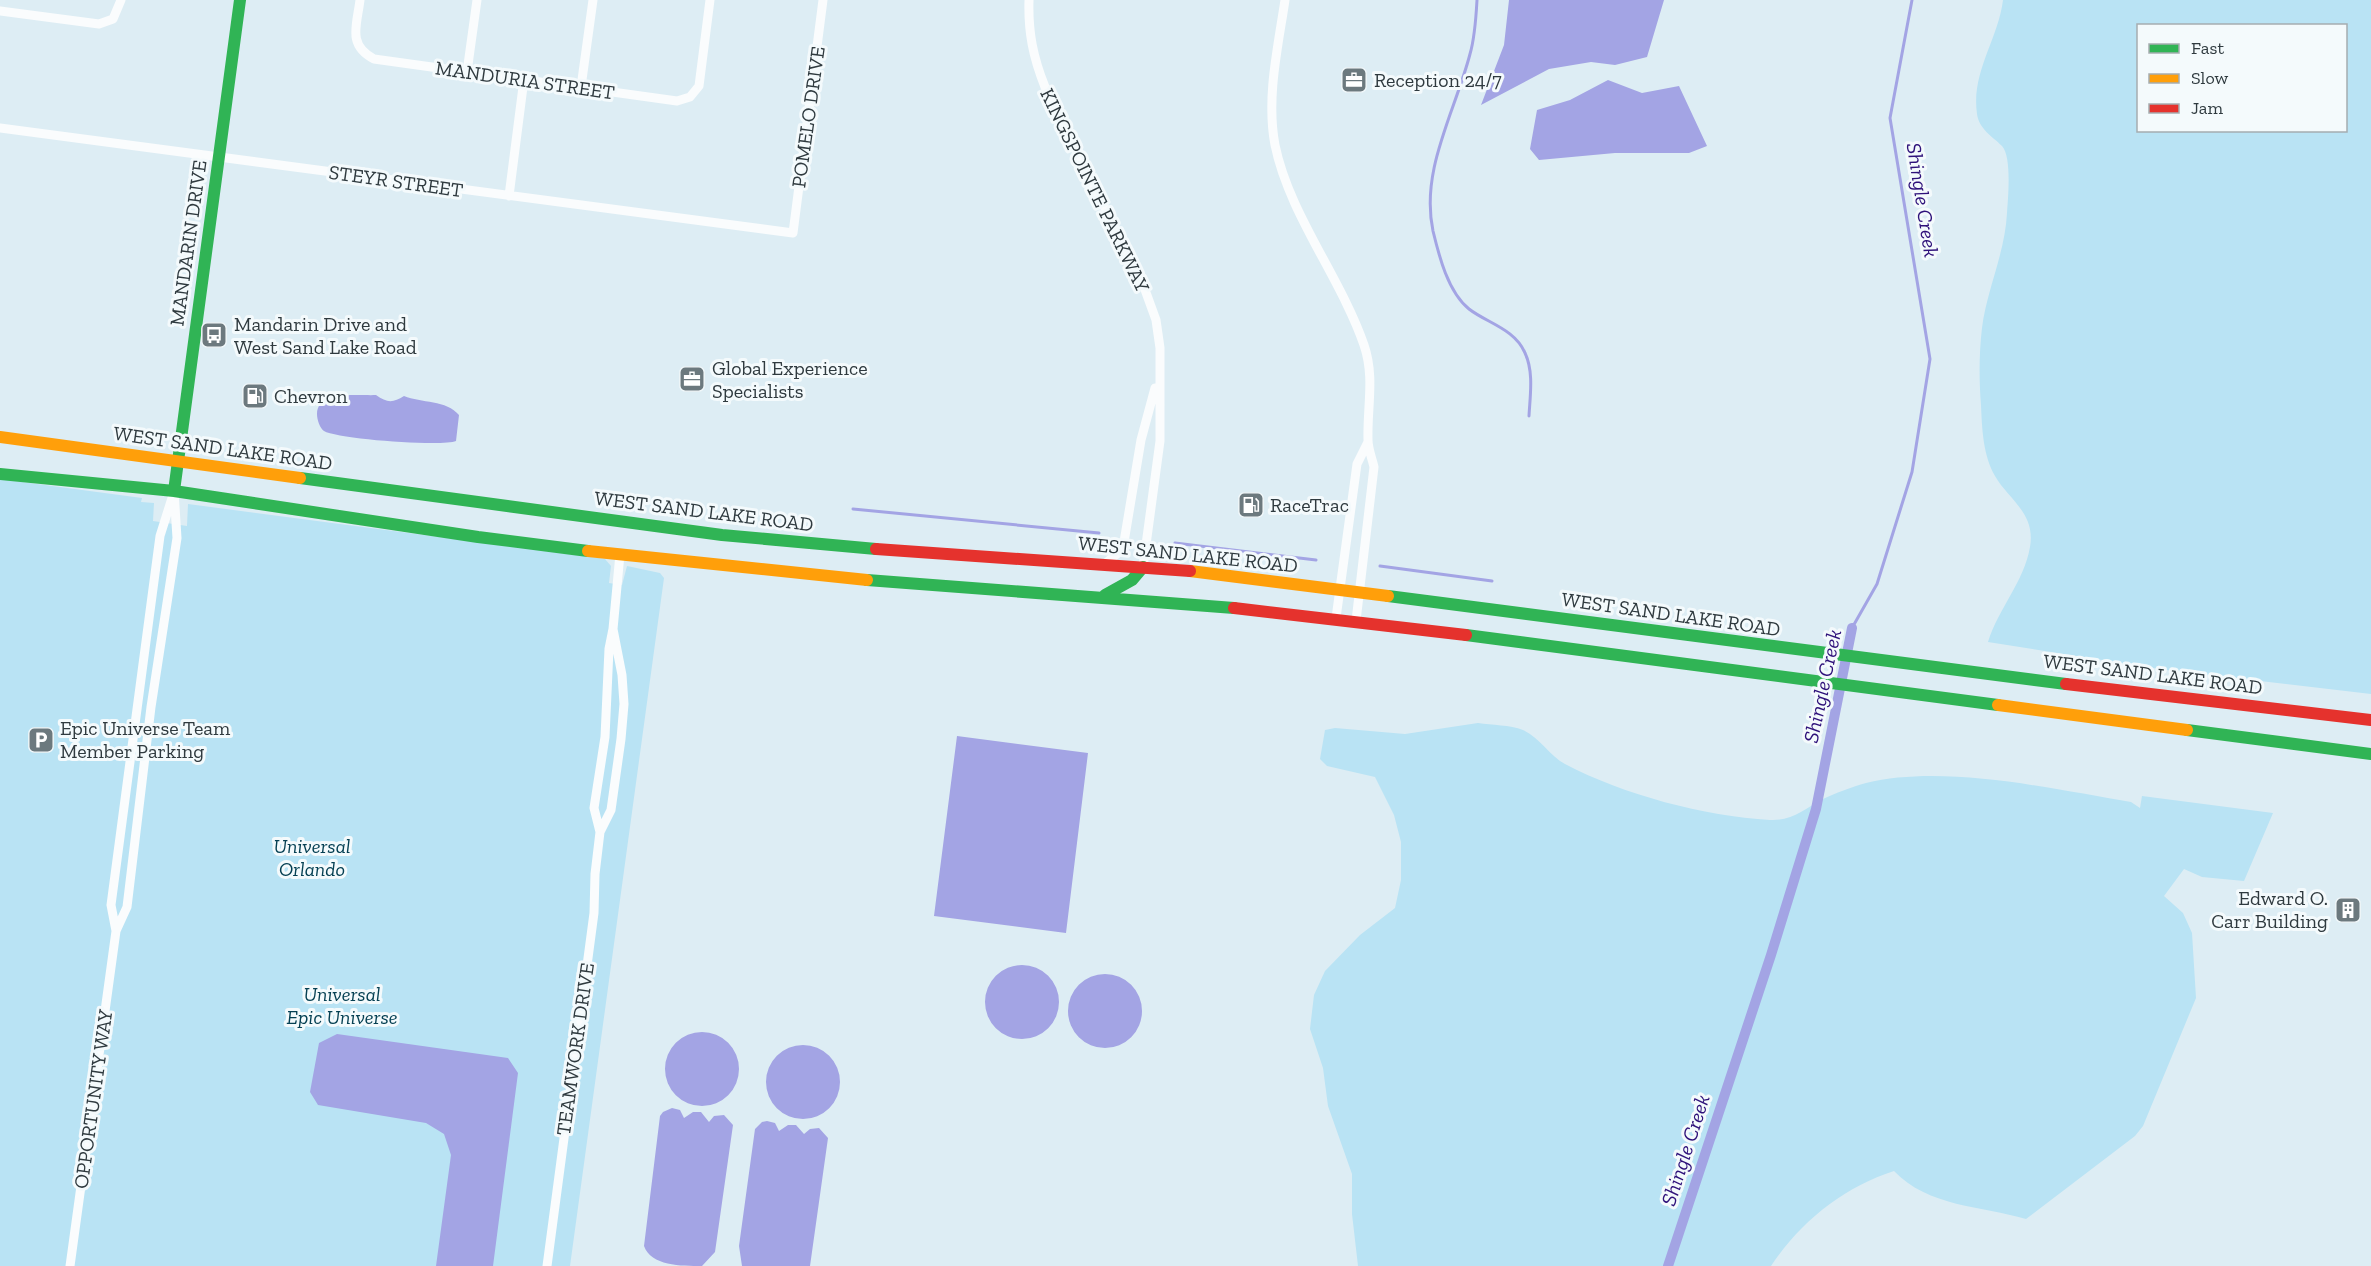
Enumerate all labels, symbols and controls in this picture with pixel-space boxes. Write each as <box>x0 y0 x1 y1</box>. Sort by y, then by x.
legend <box>2137 24 2347 132</box>
text: Fast <box>2191 37 2224 59</box>
street label: POMELO DRIVE <box>786 45 830 189</box>
street label: MANDURIA STREET <box>434 56 616 104</box>
office icon: Reception 24/7 <box>1339 65 1369 95</box>
text: Slow <box>2191 67 2228 89</box>
place label: Reception 24/7 <box>1374 68 1502 92</box>
street label: KINGSPOINTE PARKWAY <box>1035 84 1155 297</box>
text: Jam <box>2191 97 2223 119</box>
water label: Shingle Creek <box>1902 141 1944 259</box>
street label: MANDARIN DRIVE <box>164 159 212 327</box>
street label: STEYR STREET <box>327 160 465 202</box>
place label: Mandarin Drive and West Sand Lake Road <box>234 312 417 359</box>
bus stop icon: Mandarin Drive and West Sand Lake Road <box>199 320 229 350</box>
place label: Global Experience Specialists <box>712 356 868 403</box>
office icon: Global Experience Specialists <box>677 364 707 394</box>
fuel station icon: Chevron <box>240 381 270 411</box>
place label: Chevron <box>274 384 348 408</box>
street label: WEST SAND LAKE ROAD <box>112 421 334 475</box>
street label: WEST SAND LAKE ROAD <box>593 486 815 536</box>
fuel station icon: RaceTrac <box>1236 490 1266 520</box>
place label: RaceTrac <box>1270 493 1349 517</box>
street label: WEST SAND LAKE ROAD <box>1077 531 1299 577</box>
street label: WEST SAND LAKE ROAD <box>1560 587 1782 641</box>
water label: Shingle Creek <box>1798 627 1846 745</box>
street label: WEST SAND LAKE ROAD <box>2042 649 2264 699</box>
place label: Epic Universe Team Member Parking <box>60 716 231 763</box>
parking icon: Epic Universe Team Member Parking <box>26 725 56 755</box>
park label: Universal Orlando <box>273 834 351 881</box>
place label: Edward O. Carr Building <box>2211 886 2328 933</box>
building icon: Edward O. Carr Building <box>2333 895 2363 925</box>
street label: TEAMWORK DRIVE <box>551 961 599 1137</box>
park label: Universal Epic Universe <box>286 982 398 1029</box>
street label: OPPORTUNITY WAY <box>69 1007 118 1190</box>
water label: Shingle Creek <box>1655 1091 1715 1209</box>

